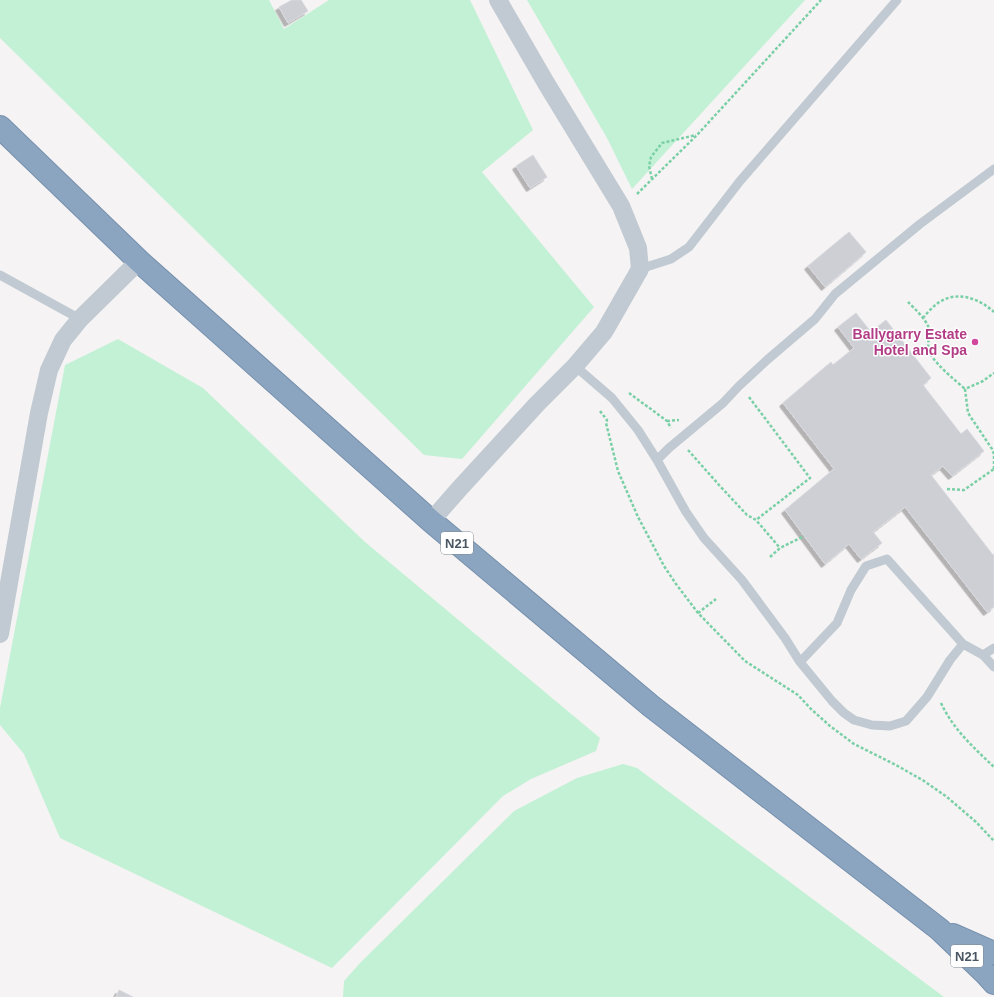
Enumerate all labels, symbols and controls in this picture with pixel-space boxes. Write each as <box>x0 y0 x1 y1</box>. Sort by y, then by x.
place label: Ballygarry Estate Hotel and Spa <box>853 326 967 358</box>
marker: Ballygarry Estate Hotel and Spa <box>970 337 980 347</box>
road number: N21 <box>441 532 473 554</box>
road number: N21 <box>951 945 983 967</box>

